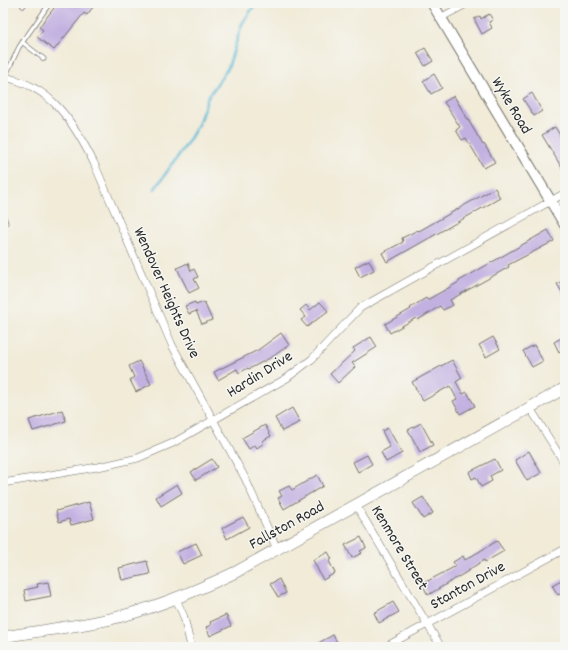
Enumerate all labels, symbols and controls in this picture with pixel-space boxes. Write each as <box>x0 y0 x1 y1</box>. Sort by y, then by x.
street label: Wyke Road <box>485 73 537 139</box>
street label: Wendover Heights Drive <box>127 224 205 362</box>
street label: Hardin Drive <box>223 346 297 404</box>
street label: Fallston Road <box>245 496 329 556</box>
street label: Kenmore Street <box>365 501 433 595</box>
street label: Stanton Drive <box>426 556 510 616</box>

